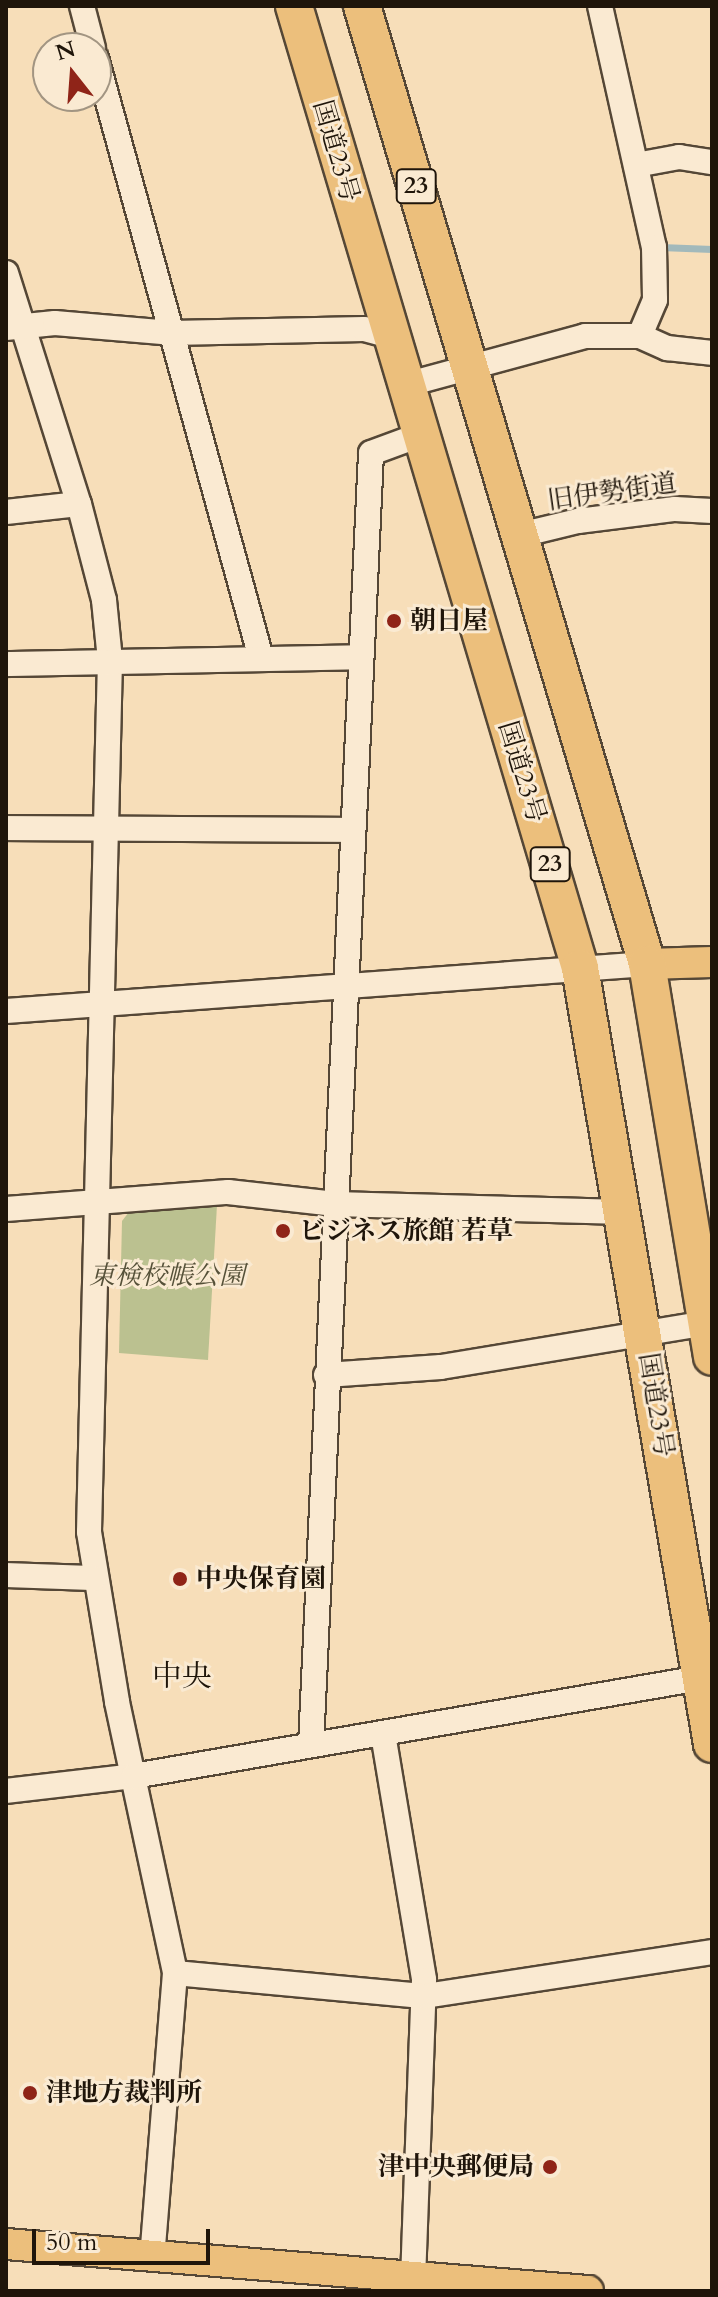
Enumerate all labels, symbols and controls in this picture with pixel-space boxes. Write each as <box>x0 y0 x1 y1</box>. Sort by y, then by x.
north arrow <box>32 32 112 112</box>
text: N <box>52 34 79 68</box>
street label: 国道23号 <box>307 96 365 206</box>
road number: 23 <box>394 166 438 206</box>
street label: 旧伊勢街道 <box>545 468 679 516</box>
place label: 朝日屋 <box>410 605 488 637</box>
marker: 朝日屋 <box>385 612 403 630</box>
street label: 国道23号 <box>492 717 552 827</box>
road number: 23 <box>528 844 572 884</box>
place label: ビジネス旅館 若草 <box>299 1215 514 1247</box>
marker: ビジネス旅館 若草 <box>274 1222 292 1240</box>
park label: 東検校帳公園 <box>89 1260 245 1292</box>
street label: 国道23号 <box>632 1351 680 1459</box>
place label: 中央保育園 <box>196 1563 326 1595</box>
marker: 中央保育園 <box>171 1570 189 1588</box>
district label: 中央 <box>152 1659 212 1695</box>
place label: 津地方裁判所 <box>46 2077 202 2109</box>
marker: 津地方裁判所 <box>21 2084 39 2102</box>
place label: 津中央郵便局 <box>378 2151 534 2183</box>
marker: 津中央郵便局 <box>541 2158 559 2176</box>
scale bar <box>36 2213 214 2263</box>
text: 50 m <box>46 2226 97 2259</box>

